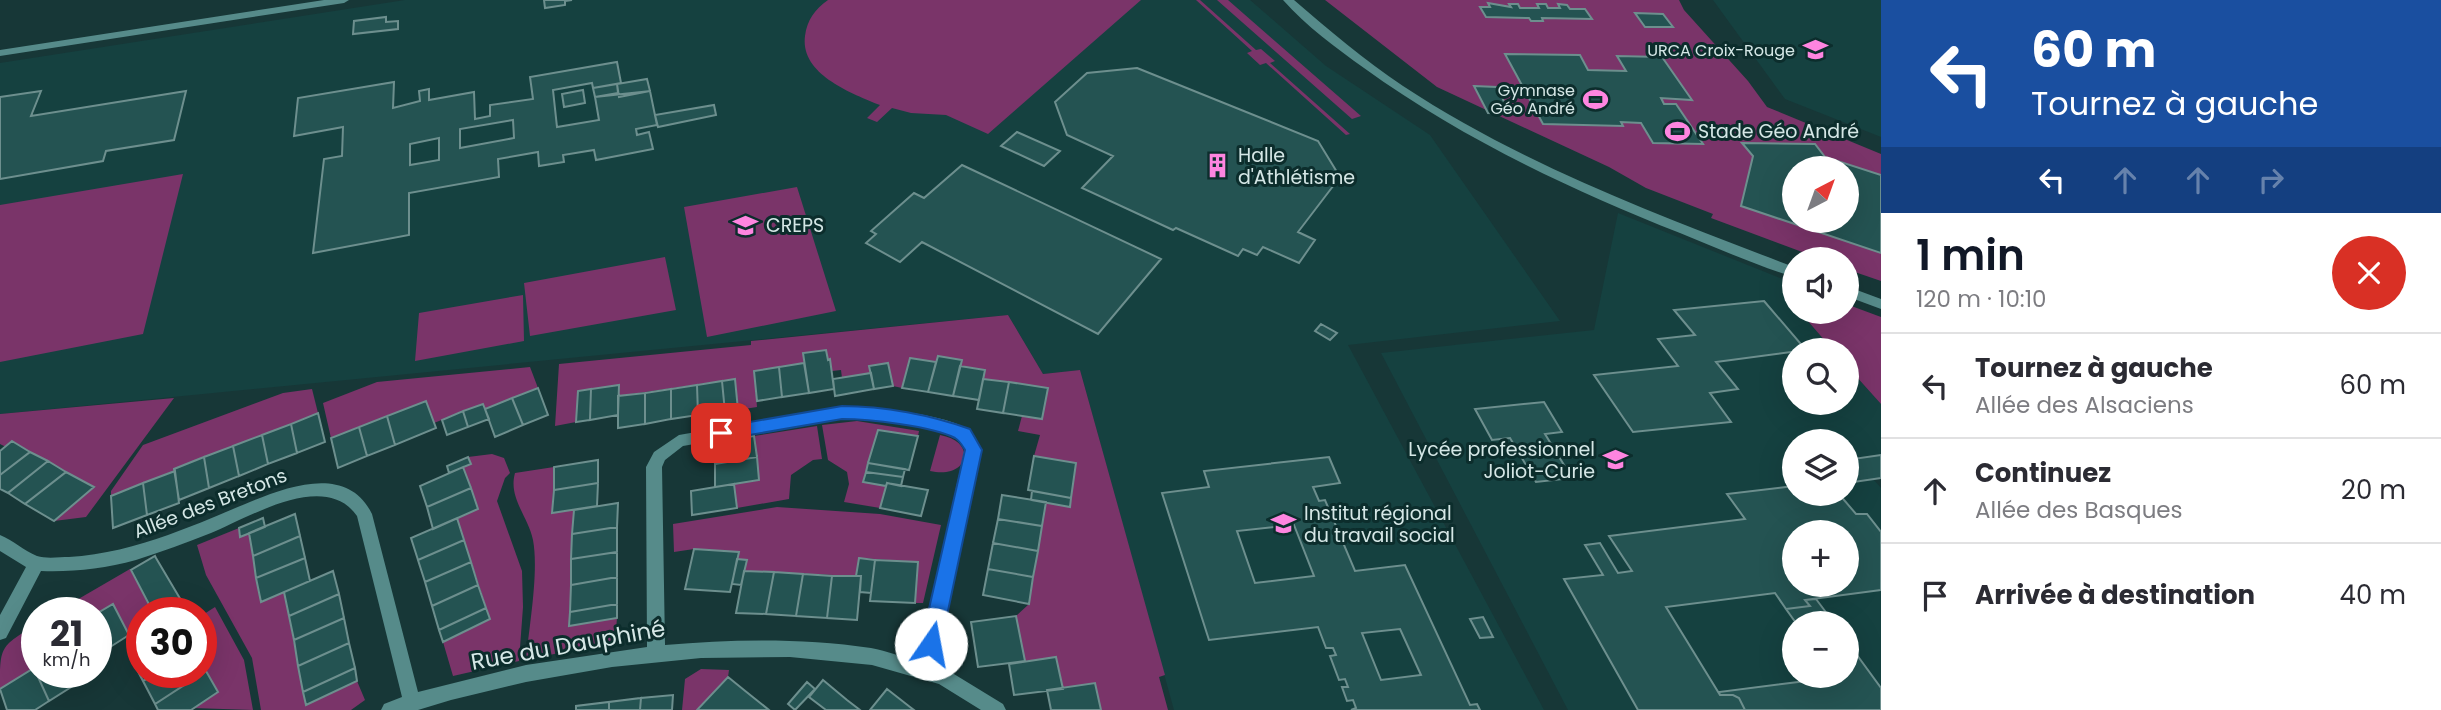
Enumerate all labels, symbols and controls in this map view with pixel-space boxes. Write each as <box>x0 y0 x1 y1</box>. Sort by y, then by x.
text: 60 m <box>2031 16 2156 84</box>
icon: left <box>1916 28 2007 119</box>
school or university icon: URCA Croix-Rouge <box>1801 36 1829 64</box>
place label: URCA Croix-Rouge <box>1647 39 1795 62</box>
place label: Gymnase Géo André <box>1490 79 1575 120</box>
text: Tournez à gauche <box>2031 81 2318 126</box>
sports icon: Gymnase Géo André <box>1581 85 1609 113</box>
sports icon: Stade Géo André <box>1664 117 1692 145</box>
place label: Stade Géo André <box>1698 118 1859 145</box>
place label: Halle d'Athlétisme <box>1238 142 1355 191</box>
building icon: Halle d'Athlétisme <box>1204 152 1232 180</box>
north arrow <box>1782 156 1858 233</box>
map controls <box>1782 156 1859 688</box>
icon: left <box>2033 161 2071 199</box>
icon: ahead <box>2106 161 2144 199</box>
icon: ahead <box>2179 161 2217 199</box>
icon: right <box>2252 161 2290 199</box>
school or university icon: CREPS <box>732 211 760 239</box>
place label: CREPS <box>766 212 824 239</box>
text: 1 min <box>1916 226 2025 285</box>
button: close <box>2332 236 2406 310</box>
button: sound <box>1782 247 1859 324</box>
text: 120 m · 10:10 <box>1916 283 2047 315</box>
button: search <box>1782 338 1859 415</box>
text: Tournez à gauche <box>1975 350 2213 386</box>
icon: left <box>1916 367 1954 405</box>
text: 60 m <box>2339 367 2406 403</box>
text: Allée des Alsaciens <box>1975 389 2194 421</box>
pin <box>691 403 751 463</box>
icon: arrive <box>702 414 740 452</box>
button: layers <box>1782 429 1859 506</box>
place label: Lycée professionnel Joliot-Curie <box>1408 436 1595 485</box>
school or university icon: Lycée professionnel Joliot-Curie <box>1601 446 1629 474</box>
text: Continuez <box>1975 455 2111 491</box>
street label: Allée des Bretons <box>130 462 291 545</box>
icon: ahead <box>1916 472 1954 510</box>
text: 20 m <box>2341 472 2406 508</box>
text: Allée des Basques <box>1975 494 2183 526</box>
place label: Institut régional du travail social <box>1304 500 1455 549</box>
school or university icon: Institut régional du travail social <box>1270 510 1298 538</box>
button: + <box>1782 520 1859 597</box>
icon: arrive <box>1916 577 1954 615</box>
text: Arrivée à destination <box>1975 577 2255 613</box>
text: 40 m <box>2340 577 2406 613</box>
speed limit sign: 30 <box>126 597 217 688</box>
position arrow <box>894 607 968 681</box>
text: 21 <box>50 609 83 658</box>
button: − <box>1782 611 1859 688</box>
street label: Rue du Dauphiné <box>468 612 668 678</box>
text: km/h <box>43 647 90 672</box>

